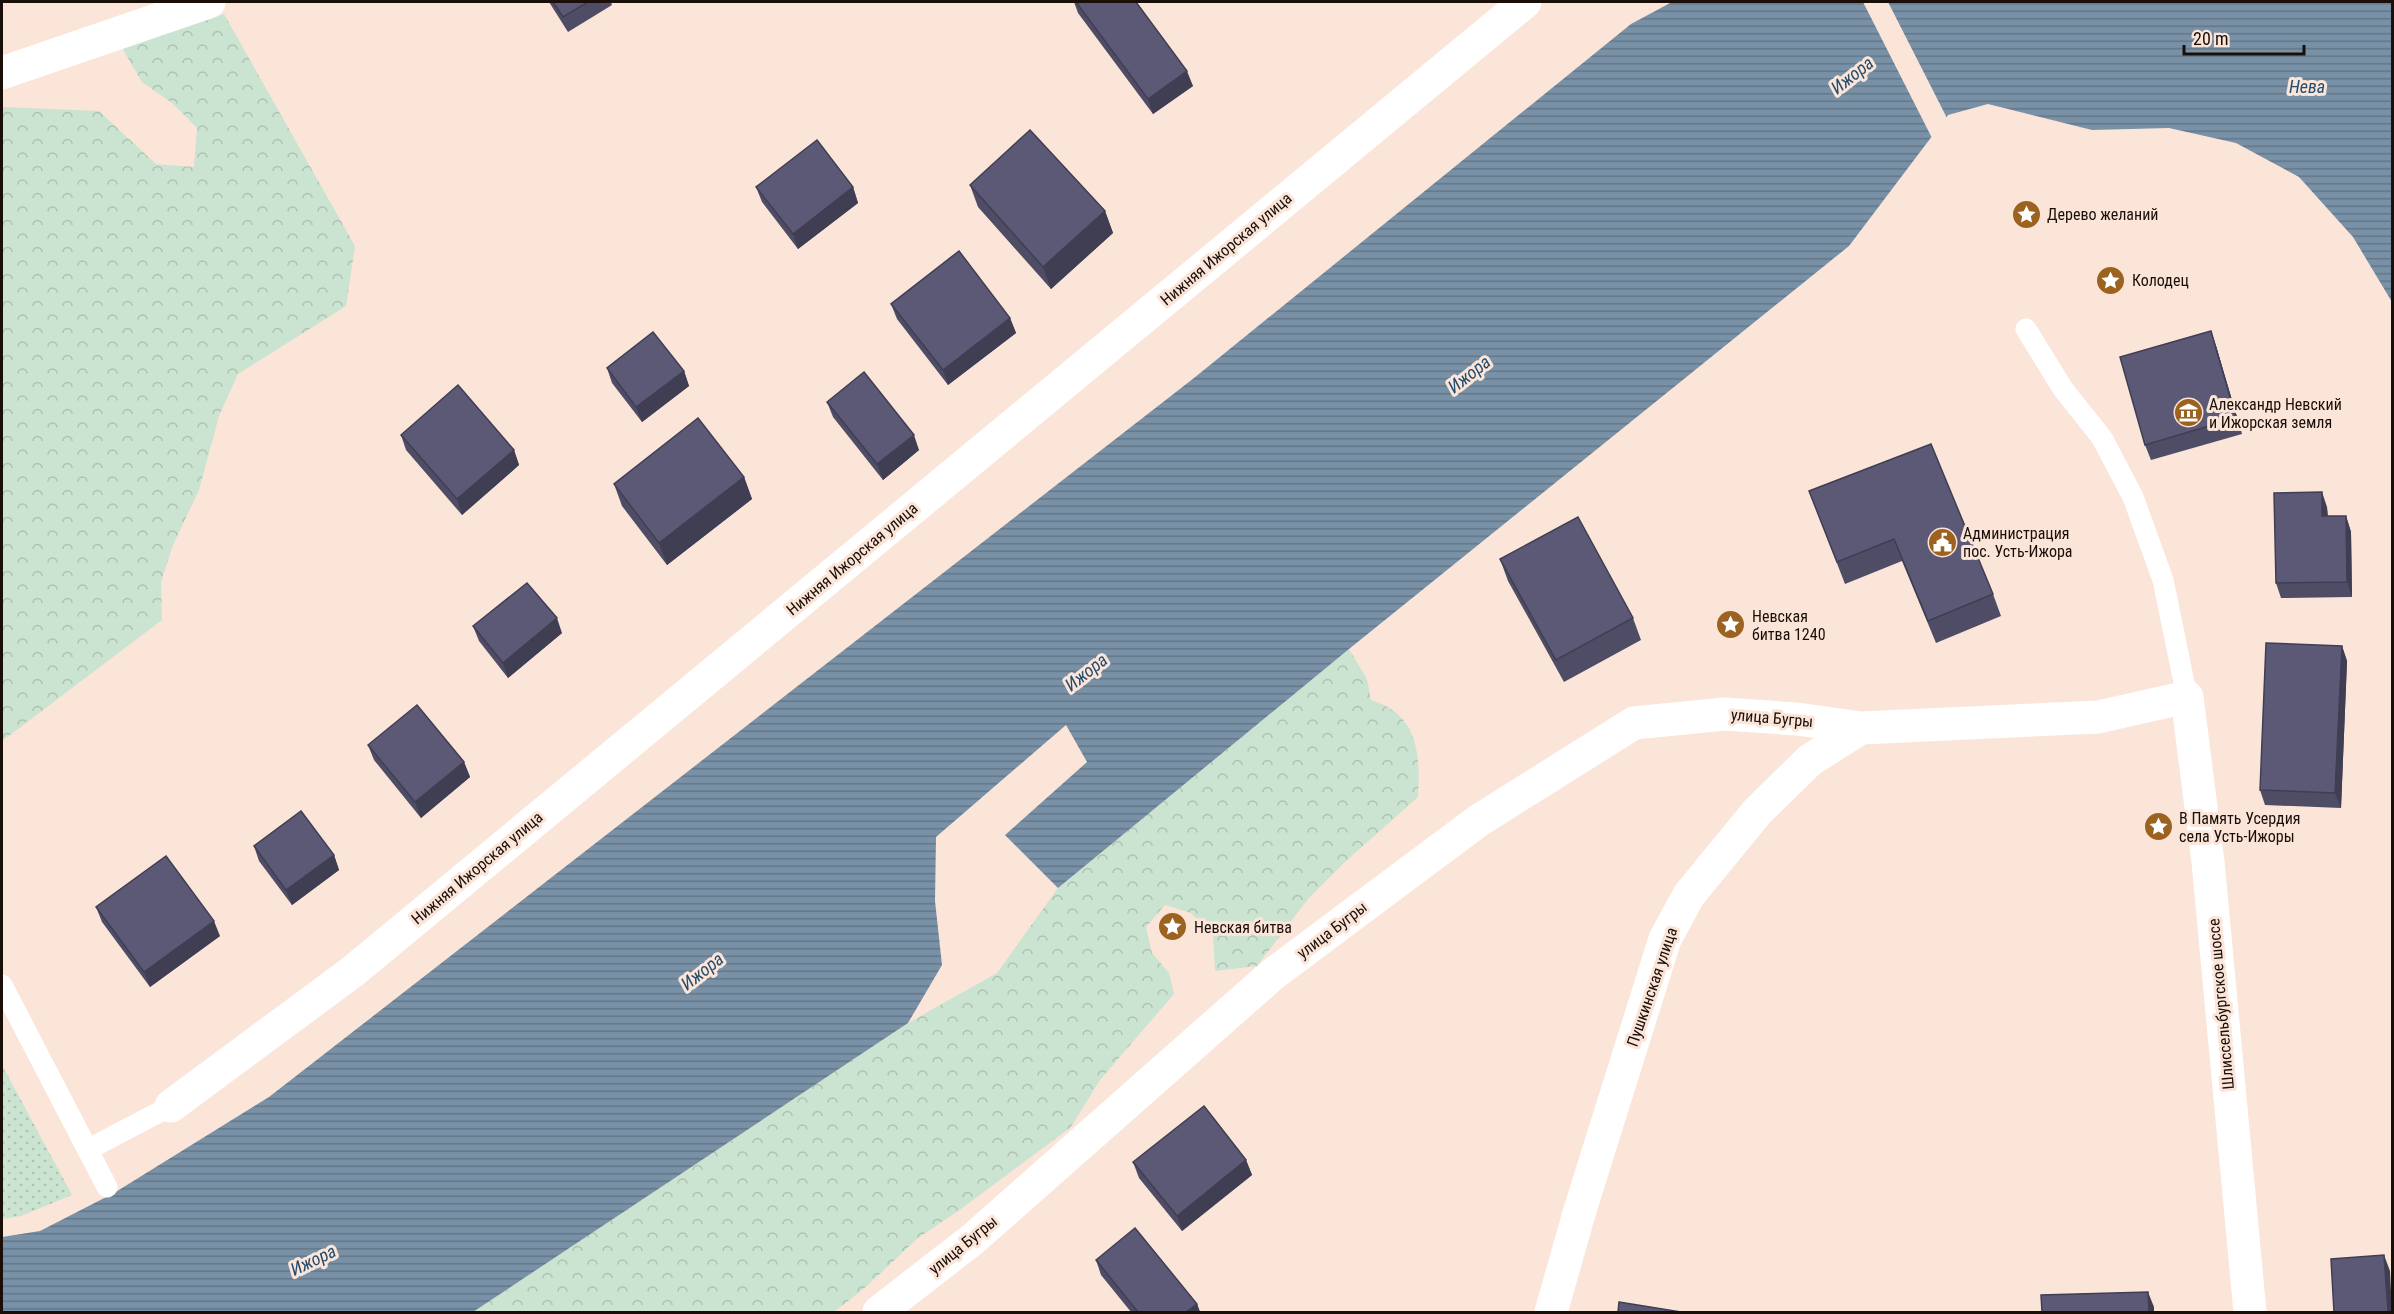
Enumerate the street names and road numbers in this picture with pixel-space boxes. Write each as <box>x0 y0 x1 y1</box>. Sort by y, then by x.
street label: Нижняя Ижорская улица <box>1157 189 1295 309</box>
street label: Нижняя Ижорская улица <box>783 499 921 619</box>
street label: улица Бугры <box>1730 705 1814 731</box>
street label: Нижняя Ижорская улица <box>408 808 546 928</box>
street label: улица Бугры <box>1293 898 1371 962</box>
street label: Шлиссельбургское шоссе <box>2204 918 2238 1090</box>
street label: Пушкинская улица <box>1623 925 1681 1049</box>
street label: улица Бугры <box>925 1212 1001 1278</box>

